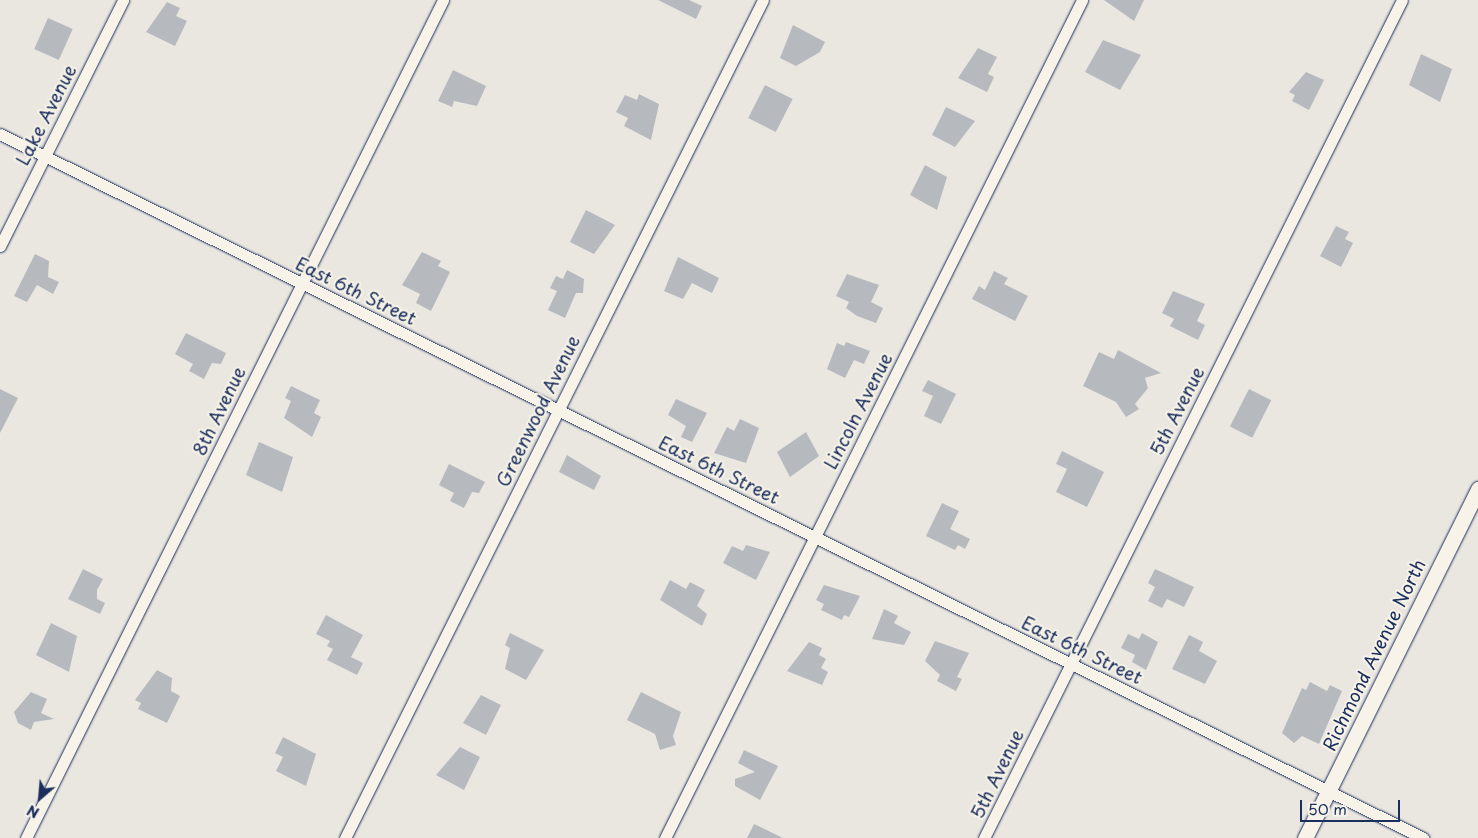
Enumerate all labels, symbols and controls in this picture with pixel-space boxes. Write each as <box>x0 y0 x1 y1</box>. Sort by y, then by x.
street label: Lake Avenue <box>12 62 80 168</box>
street label: East 6th Street <box>291 252 421 330</box>
street label: Greenwood Avenue <box>492 331 584 491</box>
street label: Lincoln Avenue <box>819 349 897 473</box>
street label: 8th Avenue <box>188 363 250 459</box>
street label: 5th Avenue <box>1145 363 1209 459</box>
street label: East 6th Street <box>654 431 784 509</box>
street label: Richmond Avenue North <box>1319 556 1429 754</box>
street label: East 6th Street <box>1017 611 1147 689</box>
street label: 5th Avenue <box>966 726 1028 822</box>
north arrow <box>15 773 65 823</box>
scale bar <box>1303 790 1403 822</box>
text: 50 m <box>1308 797 1347 820</box>
text: N <box>23 800 43 824</box>

